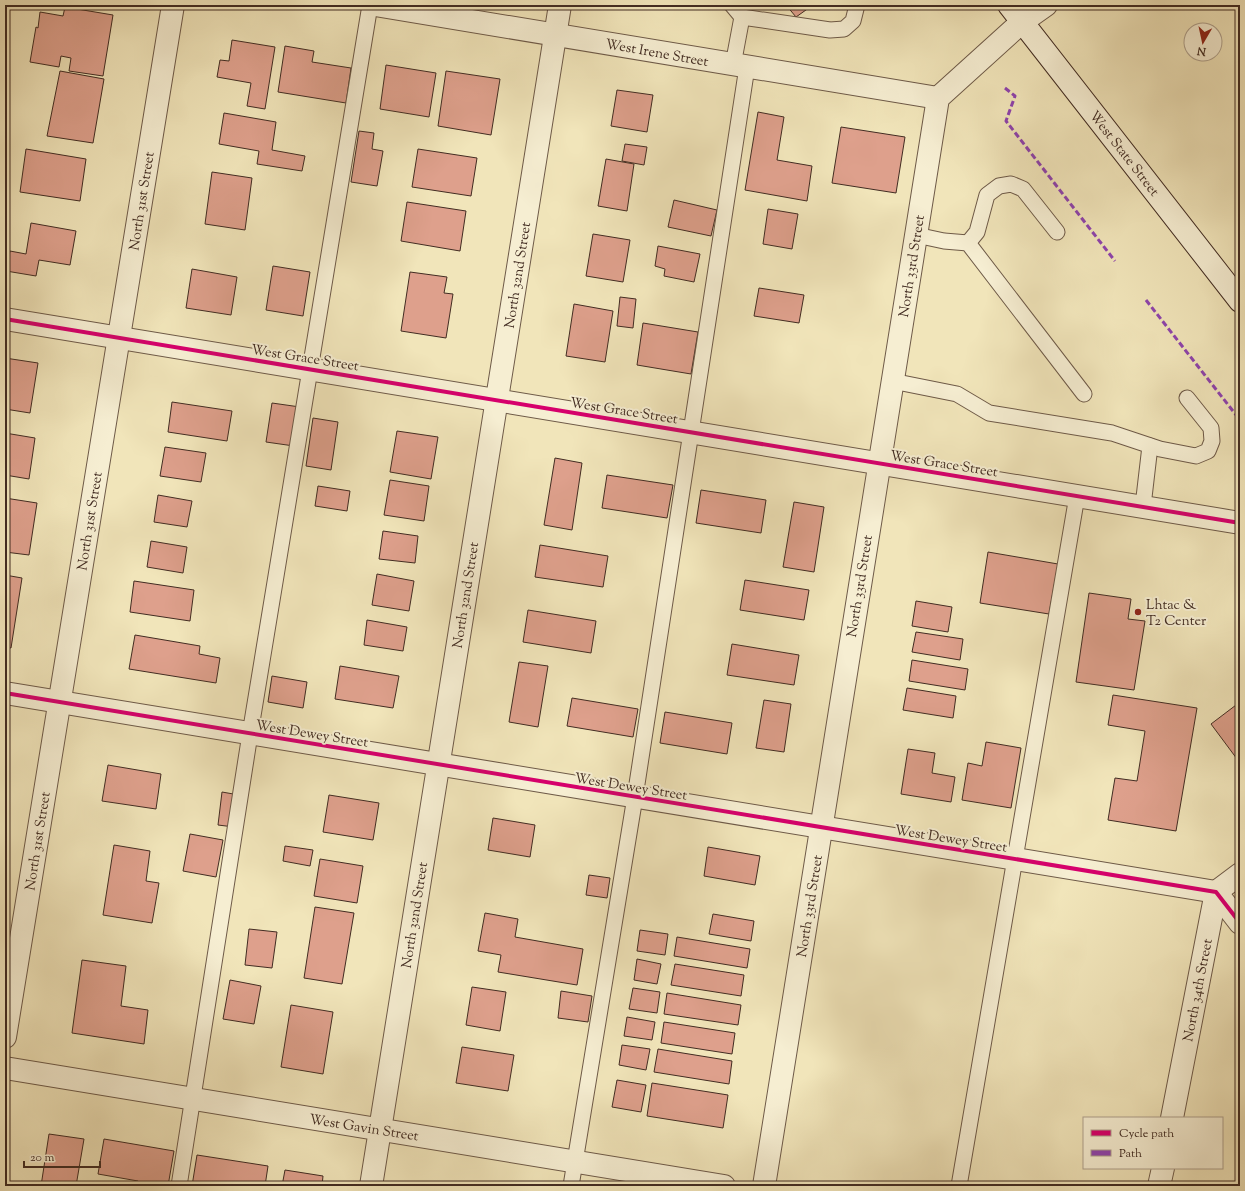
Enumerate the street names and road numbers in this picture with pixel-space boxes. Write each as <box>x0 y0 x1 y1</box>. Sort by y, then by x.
street label: West Irene Street <box>604 35 710 73</box>
street label: West State Street <box>1084 107 1163 201</box>
street label: North 31st Street <box>125 150 161 252</box>
street label: North 33rd Street <box>895 214 931 319</box>
street label: North 32nd Street <box>501 221 537 330</box>
street label: West Grace Street <box>249 341 360 377</box>
street label: West Grace Street <box>568 394 679 430</box>
street label: West Grace Street <box>888 447 999 483</box>
street label: North 31st Street <box>73 470 109 572</box>
street label: North 33rd Street <box>843 534 879 639</box>
street label: North 32nd Street <box>449 541 485 650</box>
street label: West Dewey Street <box>254 716 370 754</box>
street label: West Dewey Street <box>573 769 689 807</box>
street label: North 31st Street <box>21 790 57 892</box>
street label: West Dewey Street <box>893 821 1009 859</box>
street label: North 33rd Street <box>793 854 829 959</box>
street label: North 32nd Street <box>398 861 434 970</box>
street label: North 34th Street <box>1179 937 1219 1044</box>
street label: West Gavin Street <box>308 1110 420 1148</box>

